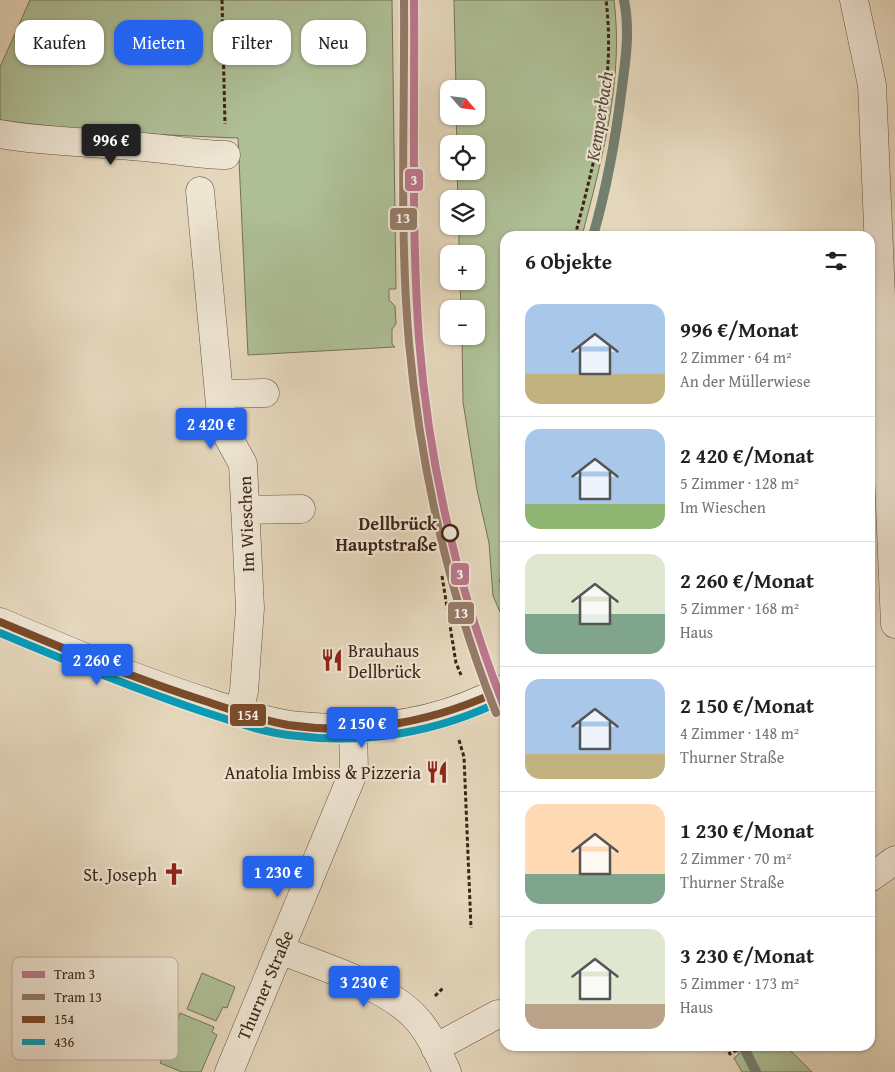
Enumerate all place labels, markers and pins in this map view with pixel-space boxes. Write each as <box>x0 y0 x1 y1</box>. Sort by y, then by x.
pin: 996 € <box>76 124 146 166</box>
pin: 2 420 € <box>165 408 257 450</box>
place label: Dellbrück Hauptstraße <box>336 510 438 558</box>
marker: Dellbrück Hauptstraße <box>441 524 459 542</box>
place label: Brauhaus Dellbrück <box>348 637 422 685</box>
pin: 2 260 € <box>51 644 143 686</box>
restaurant icon: Brauhaus Dellbrück <box>319 647 345 673</box>
pin: 2 150 € <box>316 706 408 749</box>
place label: Anatolia Imbiss & Pizzeria <box>224 759 421 786</box>
restaurant icon: Anatolia Imbiss & Pizzeria <box>424 759 450 785</box>
pin: 1 230 € <box>232 856 324 898</box>
place label: St. Joseph <box>83 861 157 888</box>
church icon: St. Joseph <box>161 861 187 887</box>
pin: 3 230 € <box>318 966 410 1008</box>

